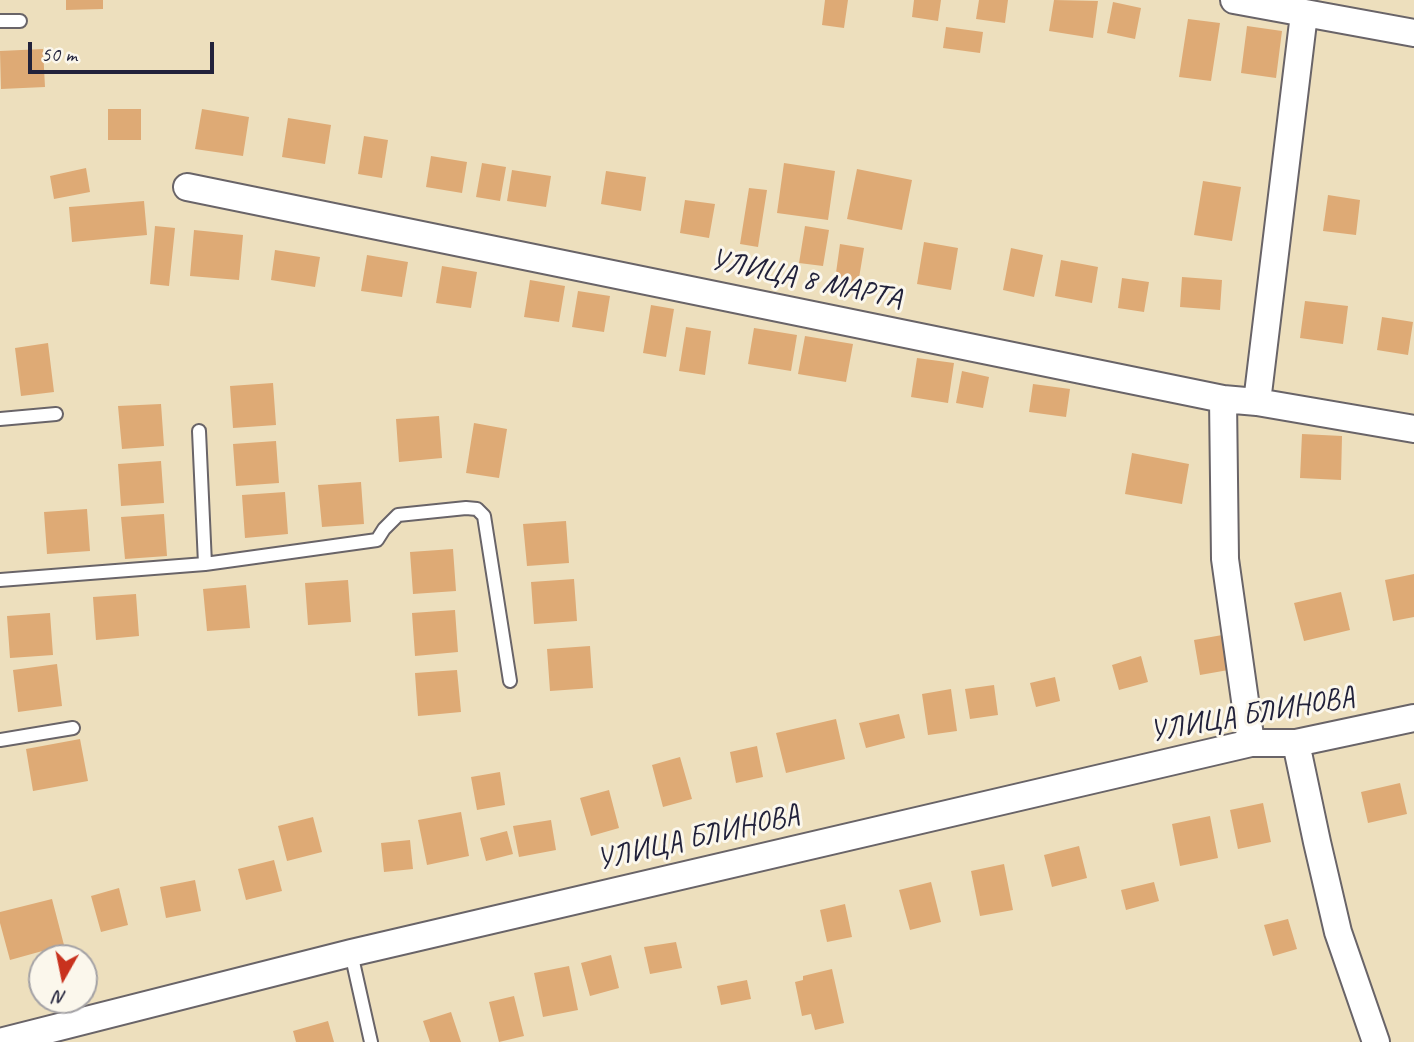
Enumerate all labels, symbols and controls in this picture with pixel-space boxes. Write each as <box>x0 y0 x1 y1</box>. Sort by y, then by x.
scale bar <box>32 28 217 72</box>
text: 50 m <box>41 41 77 67</box>
street label: УЛИЦА 8 МАРТА <box>707 242 905 318</box>
street label: УЛИЦА БЛИНОВА <box>1147 679 1357 751</box>
street label: УЛИЦА БЛИНОВА <box>593 797 803 879</box>
north arrow <box>28 944 98 1014</box>
text: N <box>52 985 68 1011</box>

